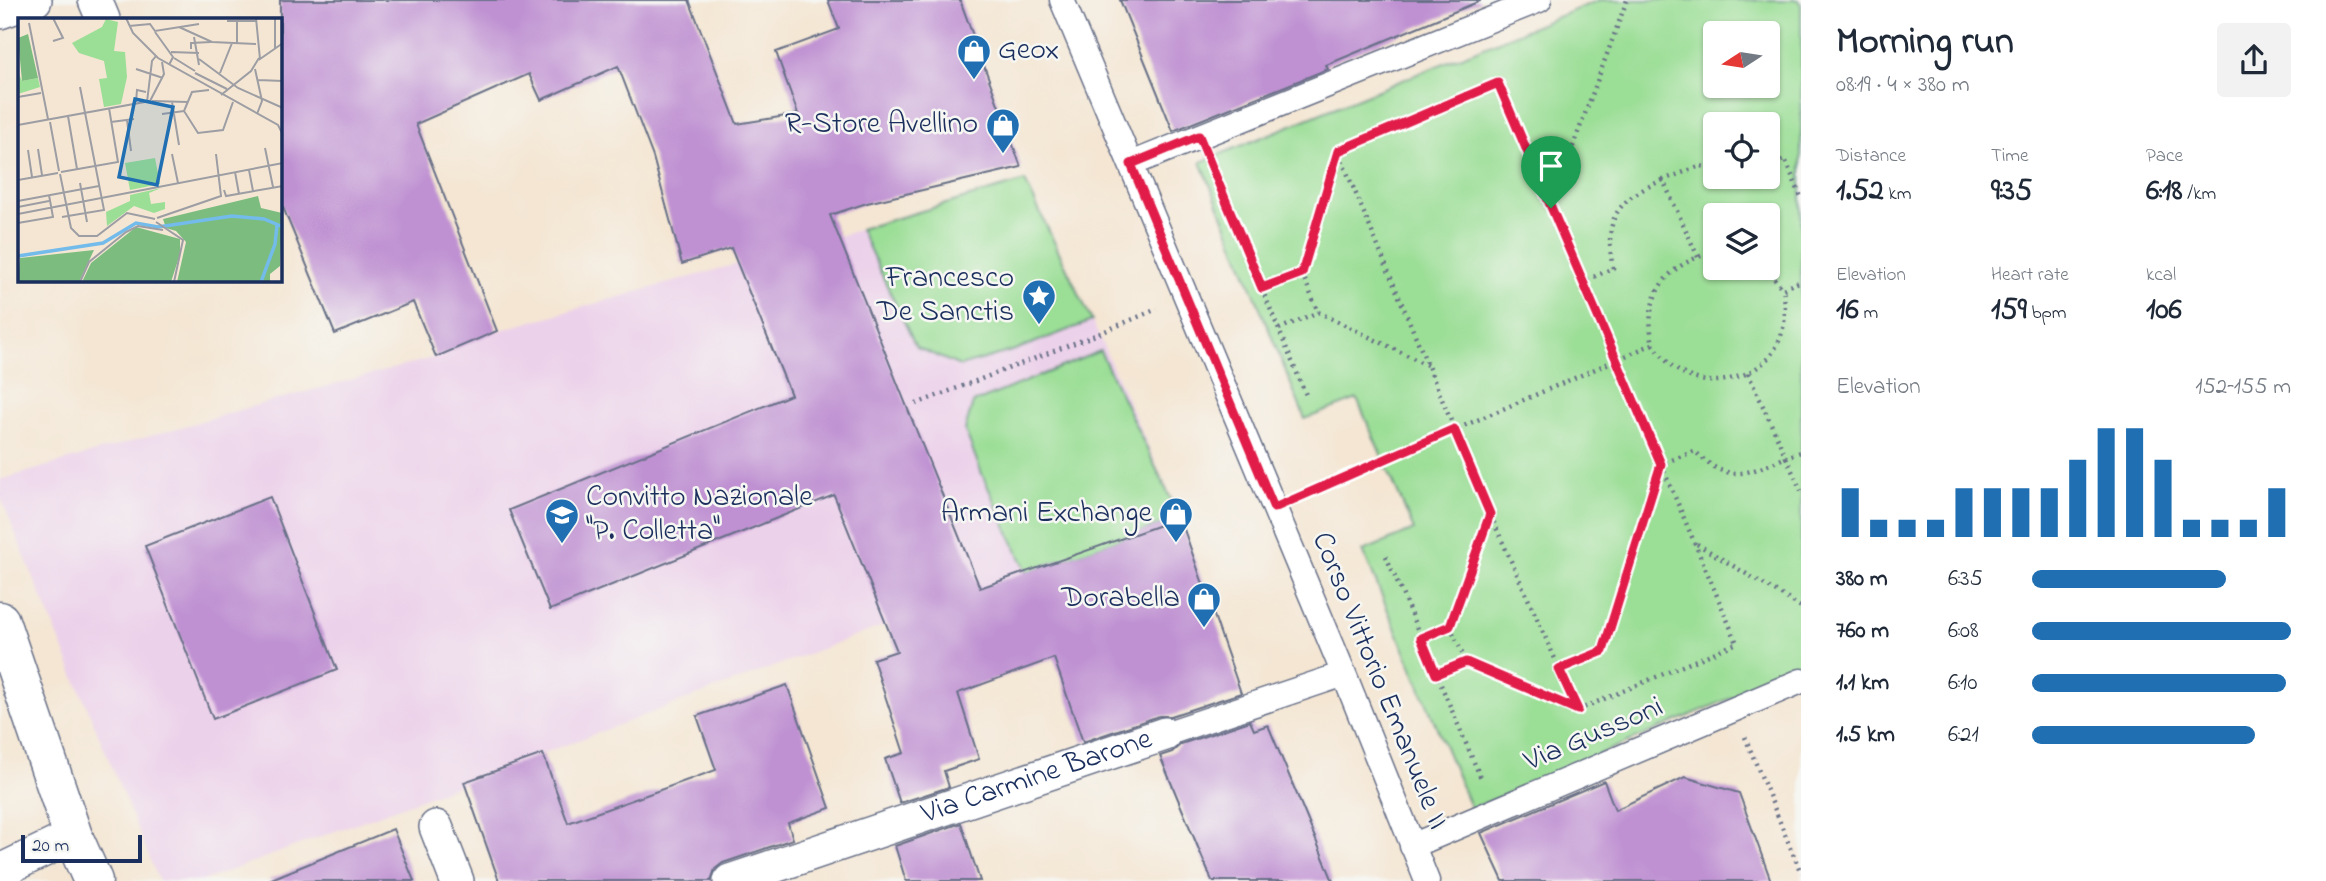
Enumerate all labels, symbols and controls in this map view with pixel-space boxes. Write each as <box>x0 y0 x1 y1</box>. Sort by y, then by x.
text: Morning run <box>1836 15 2014 71</box>
inset map <box>18 18 282 282</box>
north arrow <box>1703 21 1780 98</box>
map controls <box>1703 21 1780 280</box>
button: share <box>2217 23 2291 97</box>
place label: Geox <box>998 29 1059 73</box>
shop icon: Geox <box>955 32 993 81</box>
text: 08:19 · 4 × 380 m <box>1836 69 1970 102</box>
place label: R-Store Avellino <box>785 103 978 147</box>
shop icon: R-Store Avellino <box>984 106 1022 155</box>
button: locate <box>1703 112 1780 189</box>
pin <box>1521 136 1581 208</box>
text: Distance <box>1836 143 1906 170</box>
text: Time <box>1991 143 2029 170</box>
text: Pace <box>2146 143 2183 170</box>
icon: arrive <box>1532 147 1570 185</box>
text: 1.52 <box>1836 170 1884 214</box>
text: 9:35 <box>1991 170 2032 214</box>
text: 6:18 <box>2146 170 2183 214</box>
text: km <box>1884 181 1912 208</box>
text: /km <box>2183 181 2216 208</box>
button: layers <box>1703 203 1780 280</box>
place label: Francesco De Sanctis <box>876 257 1014 335</box>
text: Elevation <box>1836 262 1906 289</box>
text: Heart rate <box>1991 262 2069 289</box>
text: kcal <box>2146 262 2176 289</box>
place icon: Francesco De Sanctis <box>1020 277 1058 326</box>
text: 16 <box>1836 289 1859 333</box>
text: 159 <box>1991 289 2027 333</box>
text: 106 <box>2146 289 2182 333</box>
text: m <box>1859 300 1878 327</box>
text: bpm <box>2027 300 2067 327</box>
text: Elevation <box>1836 371 1921 404</box>
text: 152–155 m <box>2195 371 2291 404</box>
place label: Convitto Nazionale "P. Colletta" <box>586 476 813 554</box>
place label: Armani Exchange <box>941 492 1153 536</box>
shop icon: Armani Exchange <box>1157 495 1195 544</box>
school or university icon: Convitto Nazionale "P. Colletta" <box>543 496 581 545</box>
street label: Corso Vittorio Emanuele II <box>1299 526 1459 836</box>
text: 380 m <box>1836 563 1888 596</box>
text: 6:35 <box>1948 563 1983 596</box>
place label: Dorabella <box>1060 577 1180 621</box>
shop icon: Dorabella <box>1185 580 1223 629</box>
text: 760 m <box>1836 615 1889 648</box>
text: 6:08 <box>1948 615 1979 648</box>
text: 1.1 km <box>1836 667 1889 700</box>
text: 6:10 <box>1948 667 1977 700</box>
street label: Via Gussoni <box>1517 686 1670 784</box>
street label: Via Carmine Barone <box>915 718 1159 837</box>
text: 1.5 km <box>1836 719 1895 752</box>
text: 6:21 <box>1948 719 1979 752</box>
scale bar <box>21 832 142 864</box>
text: 20 m <box>32 833 69 860</box>

